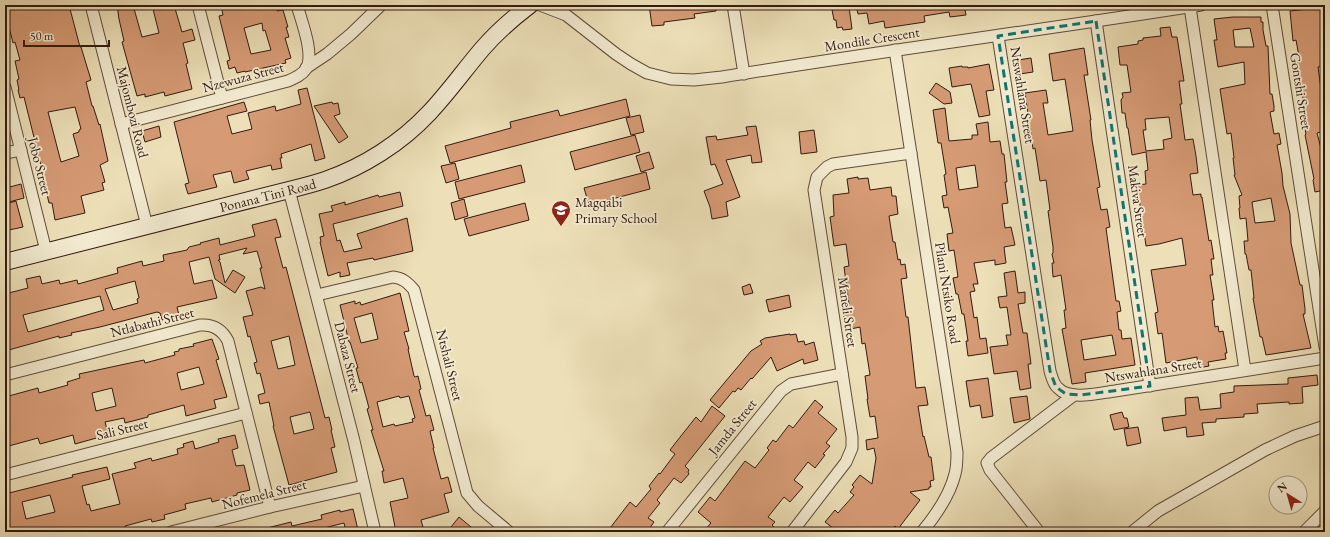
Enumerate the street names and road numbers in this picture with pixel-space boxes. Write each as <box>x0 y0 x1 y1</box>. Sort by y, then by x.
street label: Mondile Crescent <box>823 23 921 55</box>
street label: Ntswahlana Street <box>1006 45 1040 145</box>
street label: Gontshi Street <box>1286 51 1316 131</box>
street label: Nzewuza Street <box>200 57 286 96</box>
street label: Majombozi Road <box>113 64 153 160</box>
street label: Jobo Street <box>24 134 56 198</box>
street label: Makiva Street <box>1124 164 1152 239</box>
street label: Ponana Tini Road <box>218 174 319 216</box>
street label: Pilani Ntsiko Road <box>931 241 965 346</box>
street label: Maneli Street <box>834 276 862 349</box>
street label: Ntlabathi Street <box>108 303 196 341</box>
street label: Dabaza Street <box>330 319 366 395</box>
street label: Ntshali Street <box>432 327 468 403</box>
street label: Ntswahlana Street <box>1103 353 1203 387</box>
street label: Jamda Street <box>703 395 761 460</box>
street label: Sali Street <box>94 414 150 444</box>
street label: Nofemela Street <box>220 475 309 513</box>

